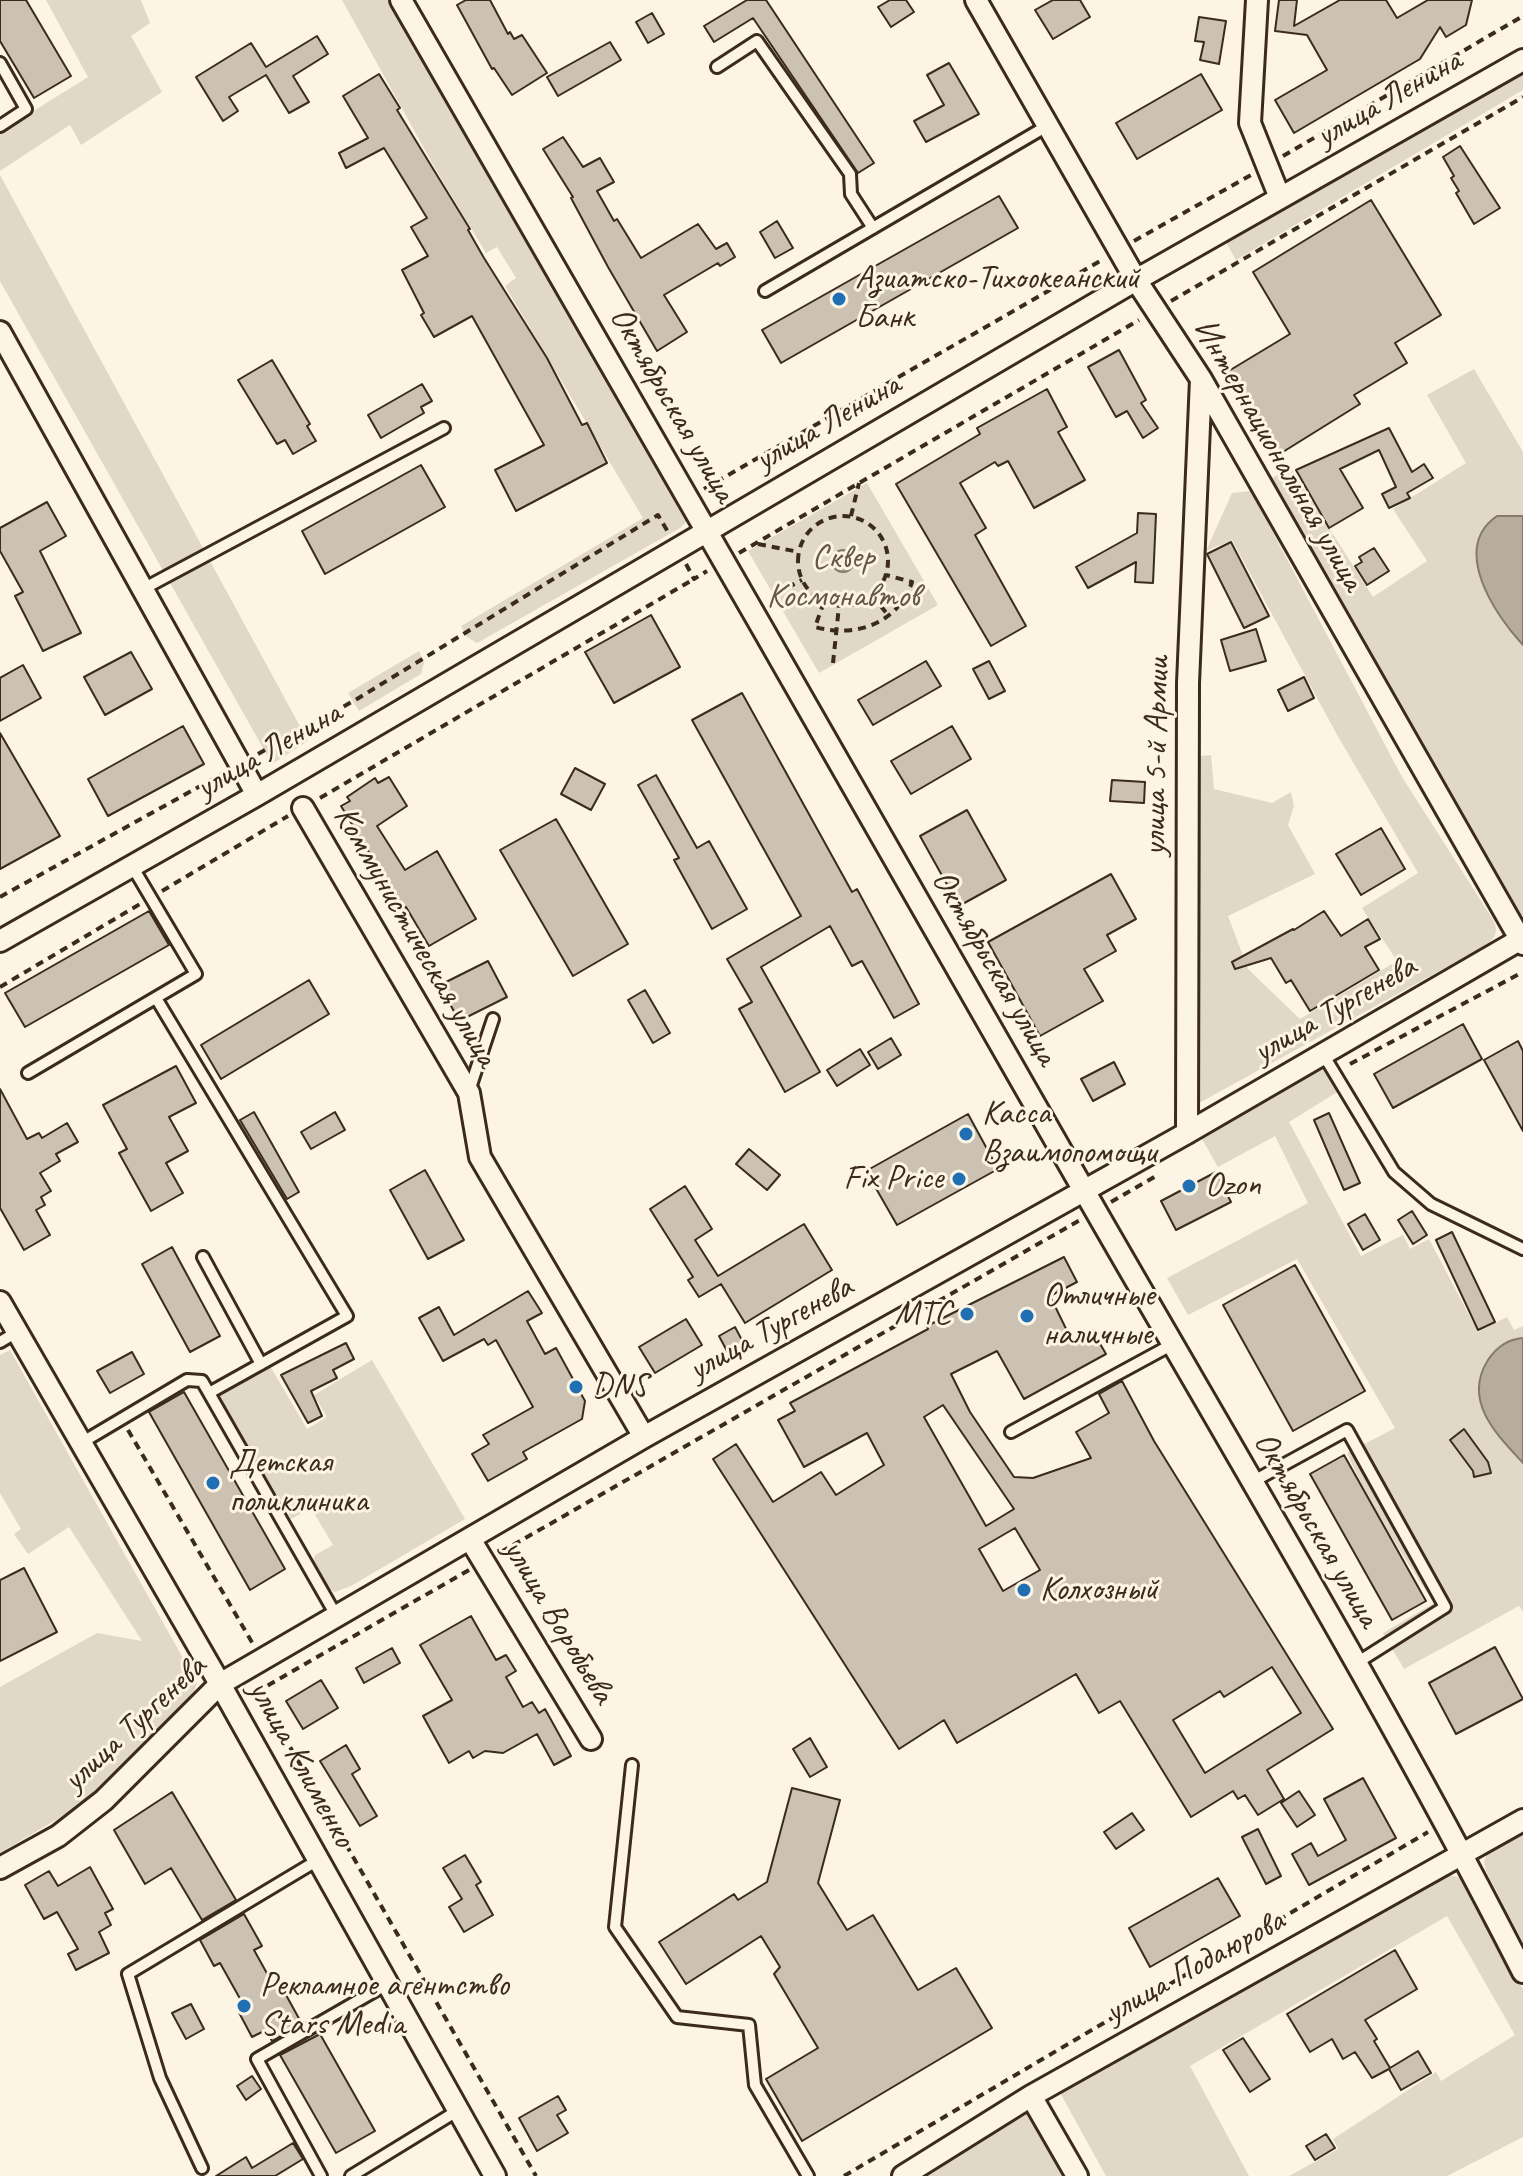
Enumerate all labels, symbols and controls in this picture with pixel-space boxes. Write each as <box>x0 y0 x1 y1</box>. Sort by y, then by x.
street label: улица Ленина <box>1309 41 1469 157</box>
place label: Азиатско-Тихоокеанский Банк <box>855 259 1139 338</box>
marker: Азиатско-Тихоокеанский Банк <box>830 290 848 308</box>
street label: Октябрьская улица <box>600 300 744 510</box>
street label: Интернациональная улица <box>1183 312 1373 598</box>
street label: улица Ленина <box>748 365 908 481</box>
park label: Сквер Космонавтов <box>767 538 919 618</box>
street label: улица 5-й Армии <box>1135 656 1179 856</box>
street label: улица Ленина <box>189 693 349 809</box>
street label: Коммунистическая улица <box>324 799 506 1075</box>
street label: Октябрьская улица <box>922 863 1066 1073</box>
street label: улица Тургенева <box>1246 947 1424 1073</box>
place label: Касса Взаимопомощи <box>982 1094 1156 1174</box>
marker: Касса Взаимопомощи <box>957 1125 975 1143</box>
place label: Fix Price <box>843 1159 943 1199</box>
place label: Ozon <box>1205 1166 1261 1206</box>
marker: Fix Price <box>950 1170 968 1188</box>
marker: Ozon <box>1180 1177 1198 1195</box>
street label: улица Тургенева <box>682 1267 860 1391</box>
place label: Отличные наличные <box>1043 1276 1155 1356</box>
place label: МТС <box>895 1294 951 1334</box>
marker: МТС <box>958 1305 976 1323</box>
marker: Отличные наличные <box>1018 1307 1036 1325</box>
place label: DNS <box>592 1367 647 1407</box>
marker: DNS <box>567 1378 585 1396</box>
street label: Октябрьская улица <box>1244 1425 1388 1635</box>
place label: Детская поликлиника <box>229 1443 368 1522</box>
marker: Детская поликлиника <box>204 1474 222 1492</box>
street label: улица Воробьева <box>493 1532 623 1712</box>
place label: Колхозный <box>1040 1570 1158 1610</box>
marker: Колхозный <box>1015 1581 1033 1599</box>
street label: улица Тургенева <box>55 1647 215 1801</box>
street label: улица Клименко <box>238 1673 364 1855</box>
street label: улица Подаюрова <box>1098 1901 1292 2033</box>
place label: Рекламное агентство Stars Media <box>260 1966 509 2046</box>
marker: Рекламное агентство Stars Media <box>235 1997 253 2015</box>

